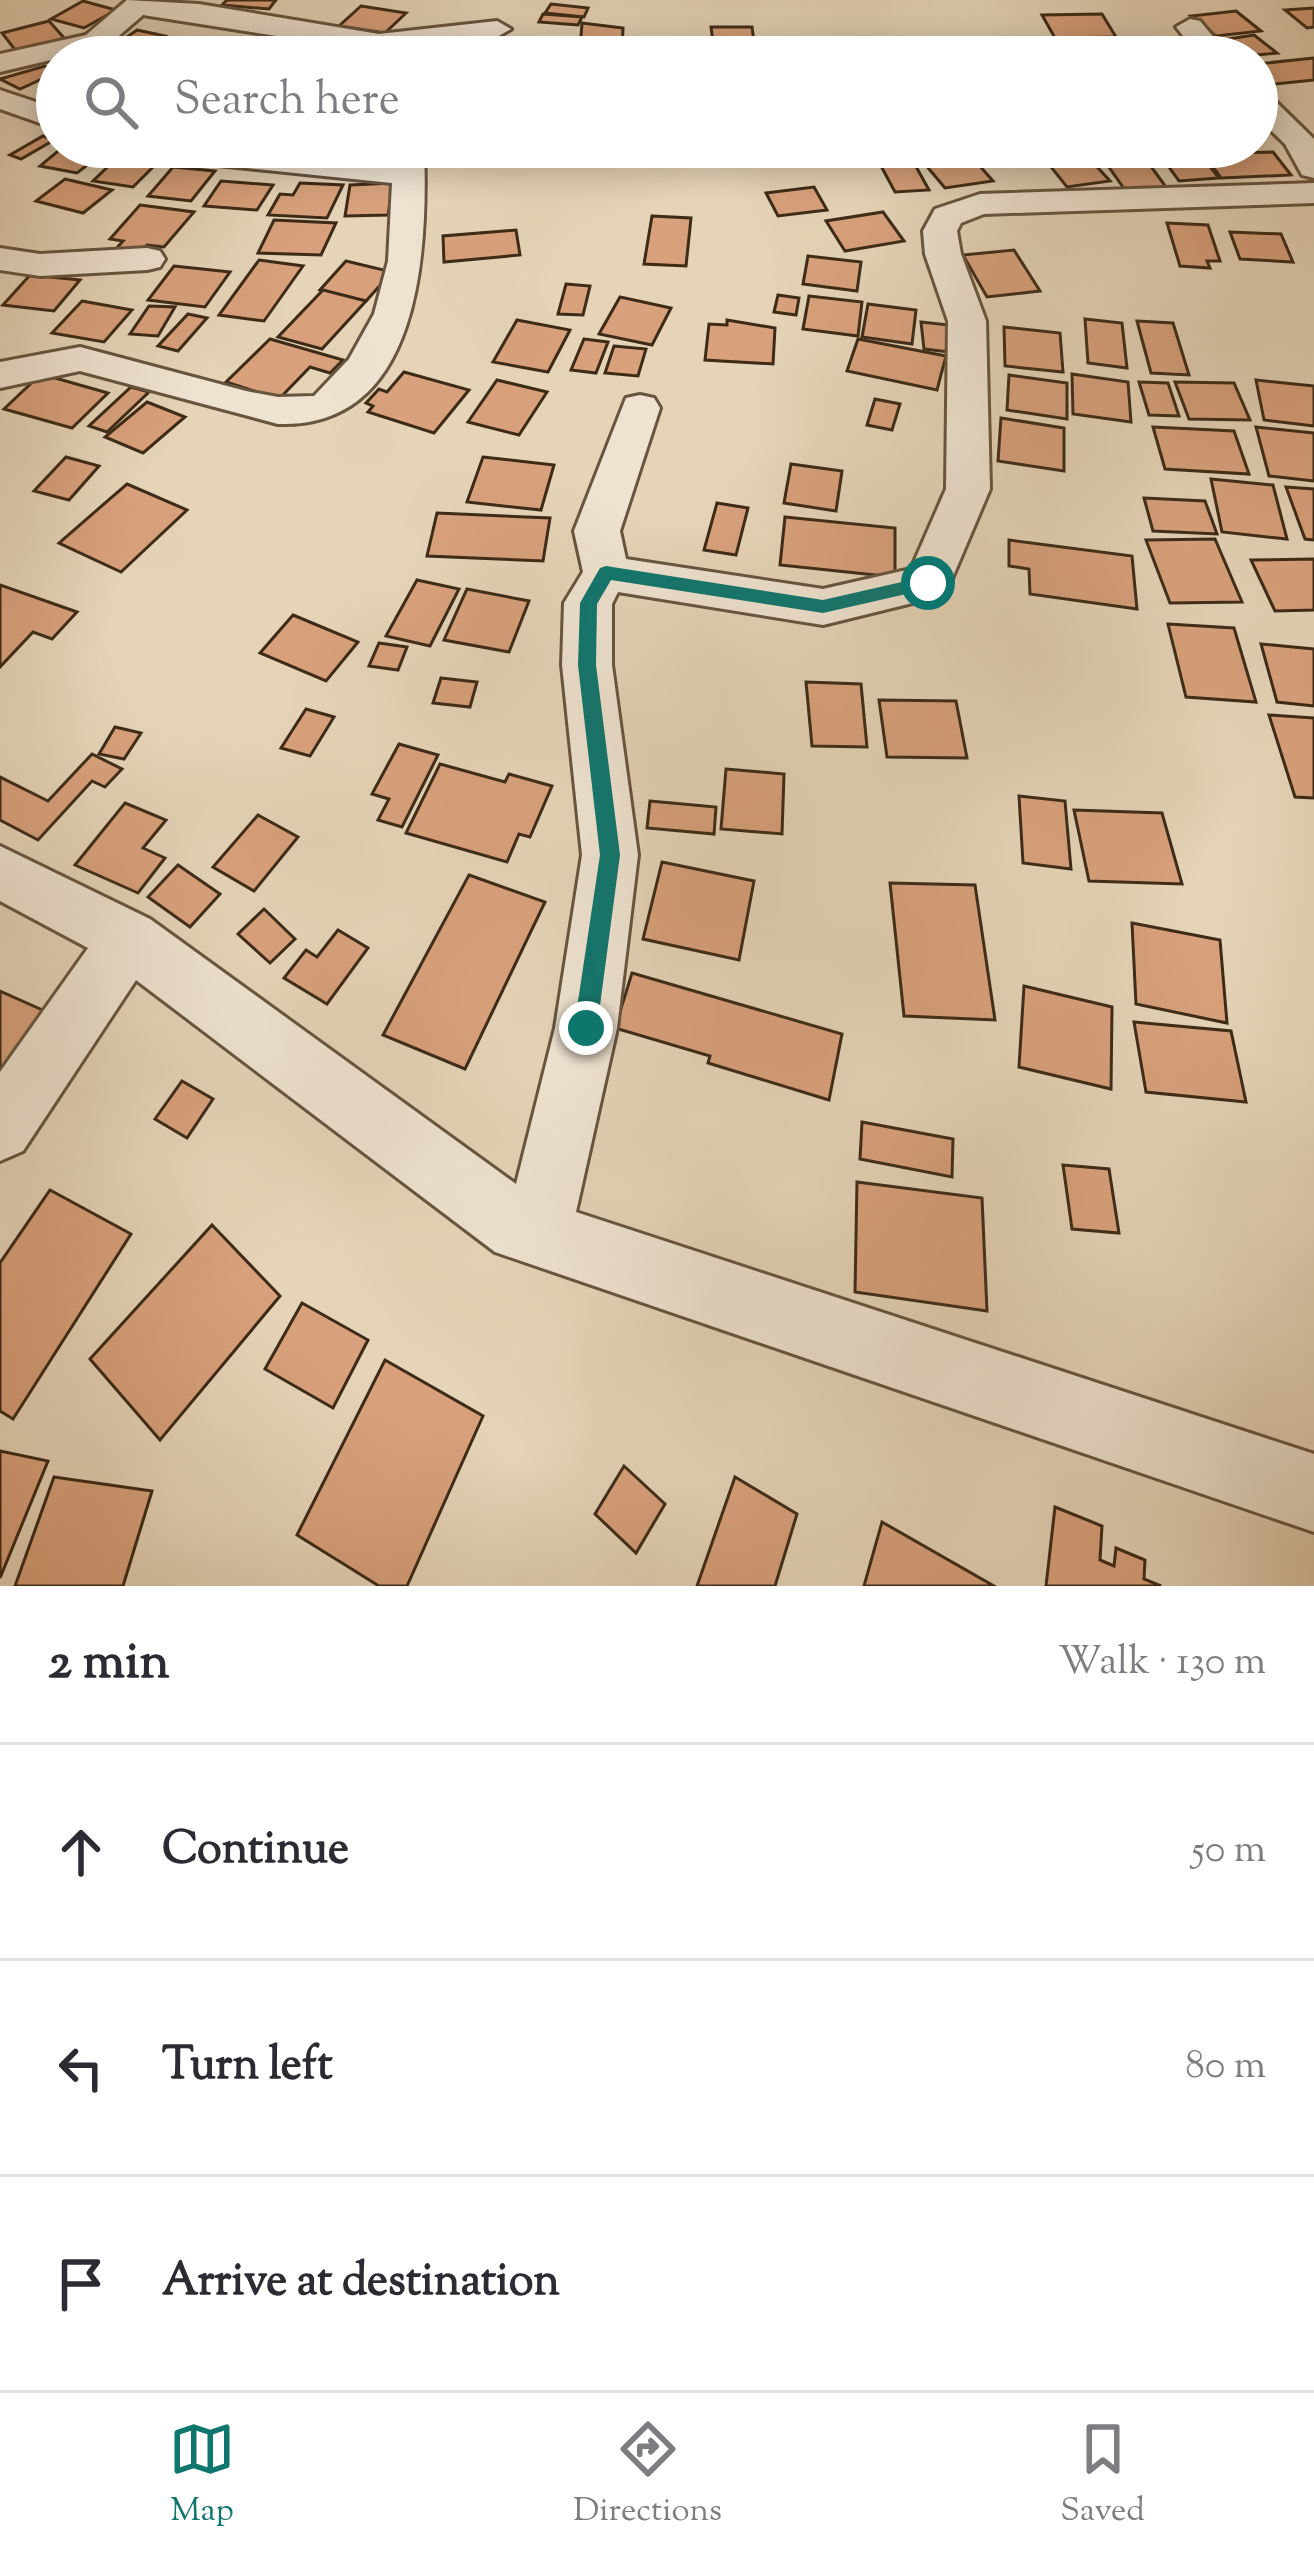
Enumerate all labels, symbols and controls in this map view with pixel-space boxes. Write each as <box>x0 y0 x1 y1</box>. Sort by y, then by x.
search box <box>36 36 1278 168</box>
icon: search <box>78 69 144 135</box>
text: Search here <box>174 70 400 135</box>
route start <box>901 556 955 610</box>
route end <box>559 1001 613 1055</box>
text: 2 min <box>48 1628 170 1701</box>
text: Walk · 130 m <box>1058 1636 1266 1692</box>
icon: ahead <box>48 1819 114 1885</box>
text: Continue <box>162 1819 349 1884</box>
text: 50 m <box>1191 1824 1266 1880</box>
icon: left <box>48 2035 114 2101</box>
text: Turn left <box>162 2035 333 2100</box>
text: 80 m <box>1185 2040 1266 2096</box>
icon: arrive <box>48 2251 114 2317</box>
text: Arrive at destination <box>162 2251 560 2316</box>
tab: Map <box>169 2416 235 2536</box>
tab: Directions <box>573 2416 722 2536</box>
tab: Saved <box>1060 2416 1145 2536</box>

